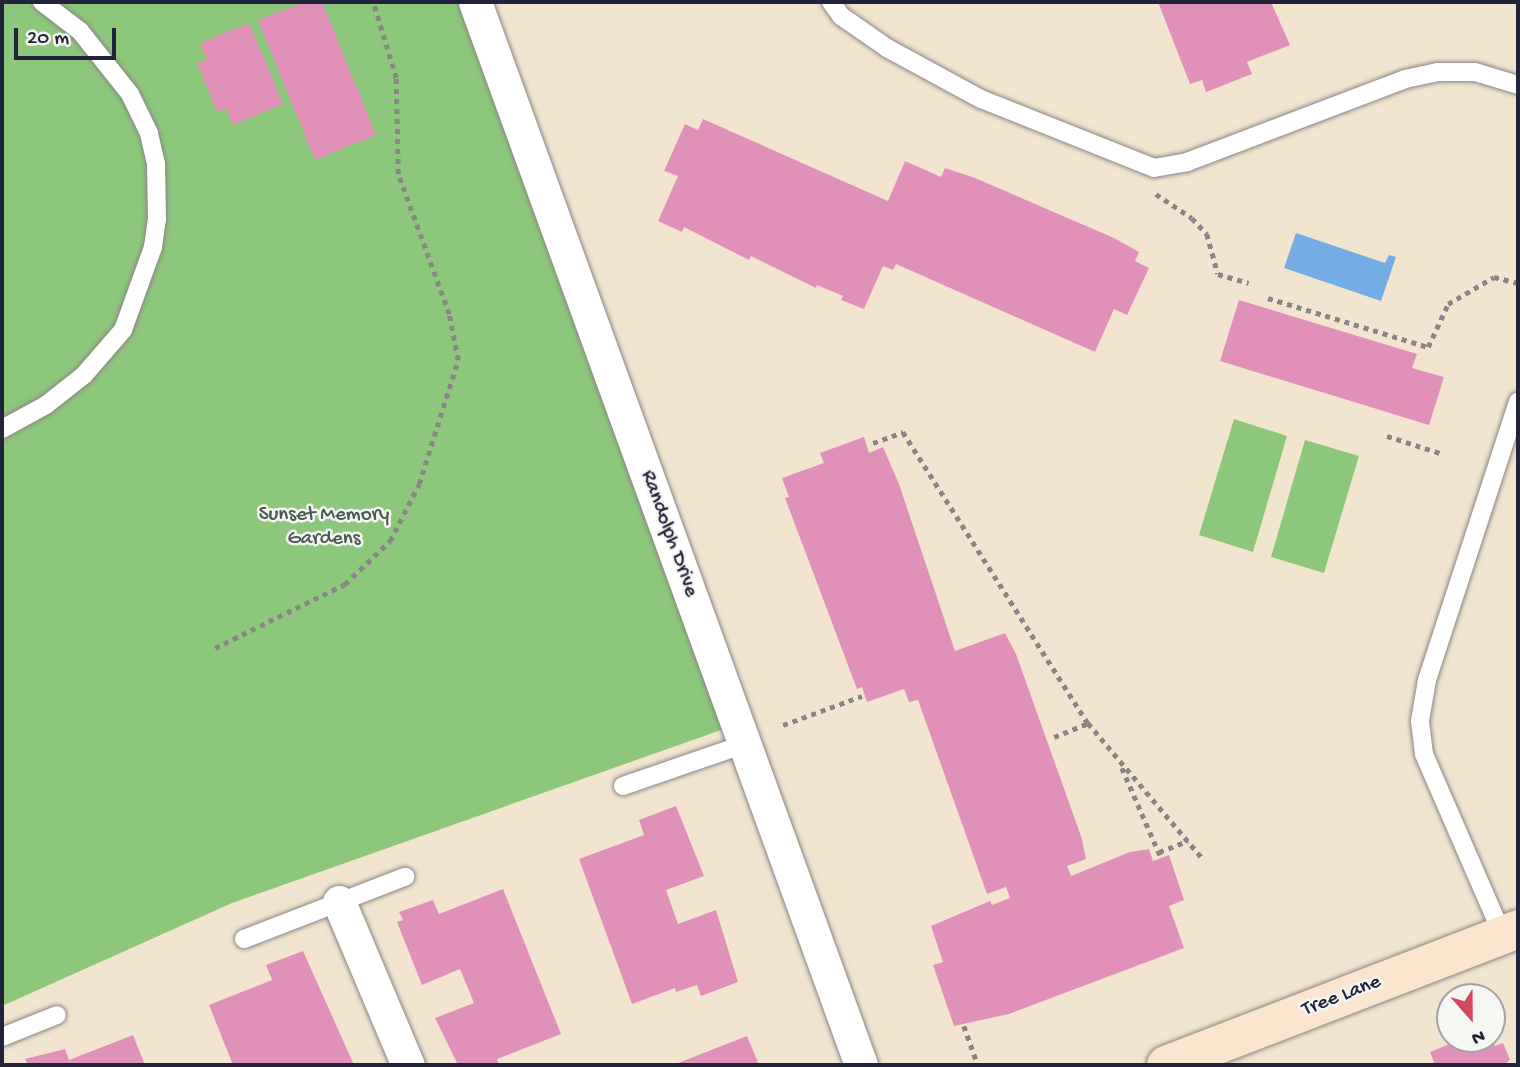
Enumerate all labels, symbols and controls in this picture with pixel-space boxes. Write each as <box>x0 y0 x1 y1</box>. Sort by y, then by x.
scale bar <box>18 14 119 58</box>
text: 20 m <box>27 27 69 52</box>
street label: Randolph Drive <box>633 467 703 601</box>
park label: Sunset Memory Gardens <box>259 503 389 553</box>
street label: Tree Lane <box>1299 970 1385 1024</box>
north arrow <box>1436 983 1506 1053</box>
text: N <box>1468 1023 1488 1049</box>

